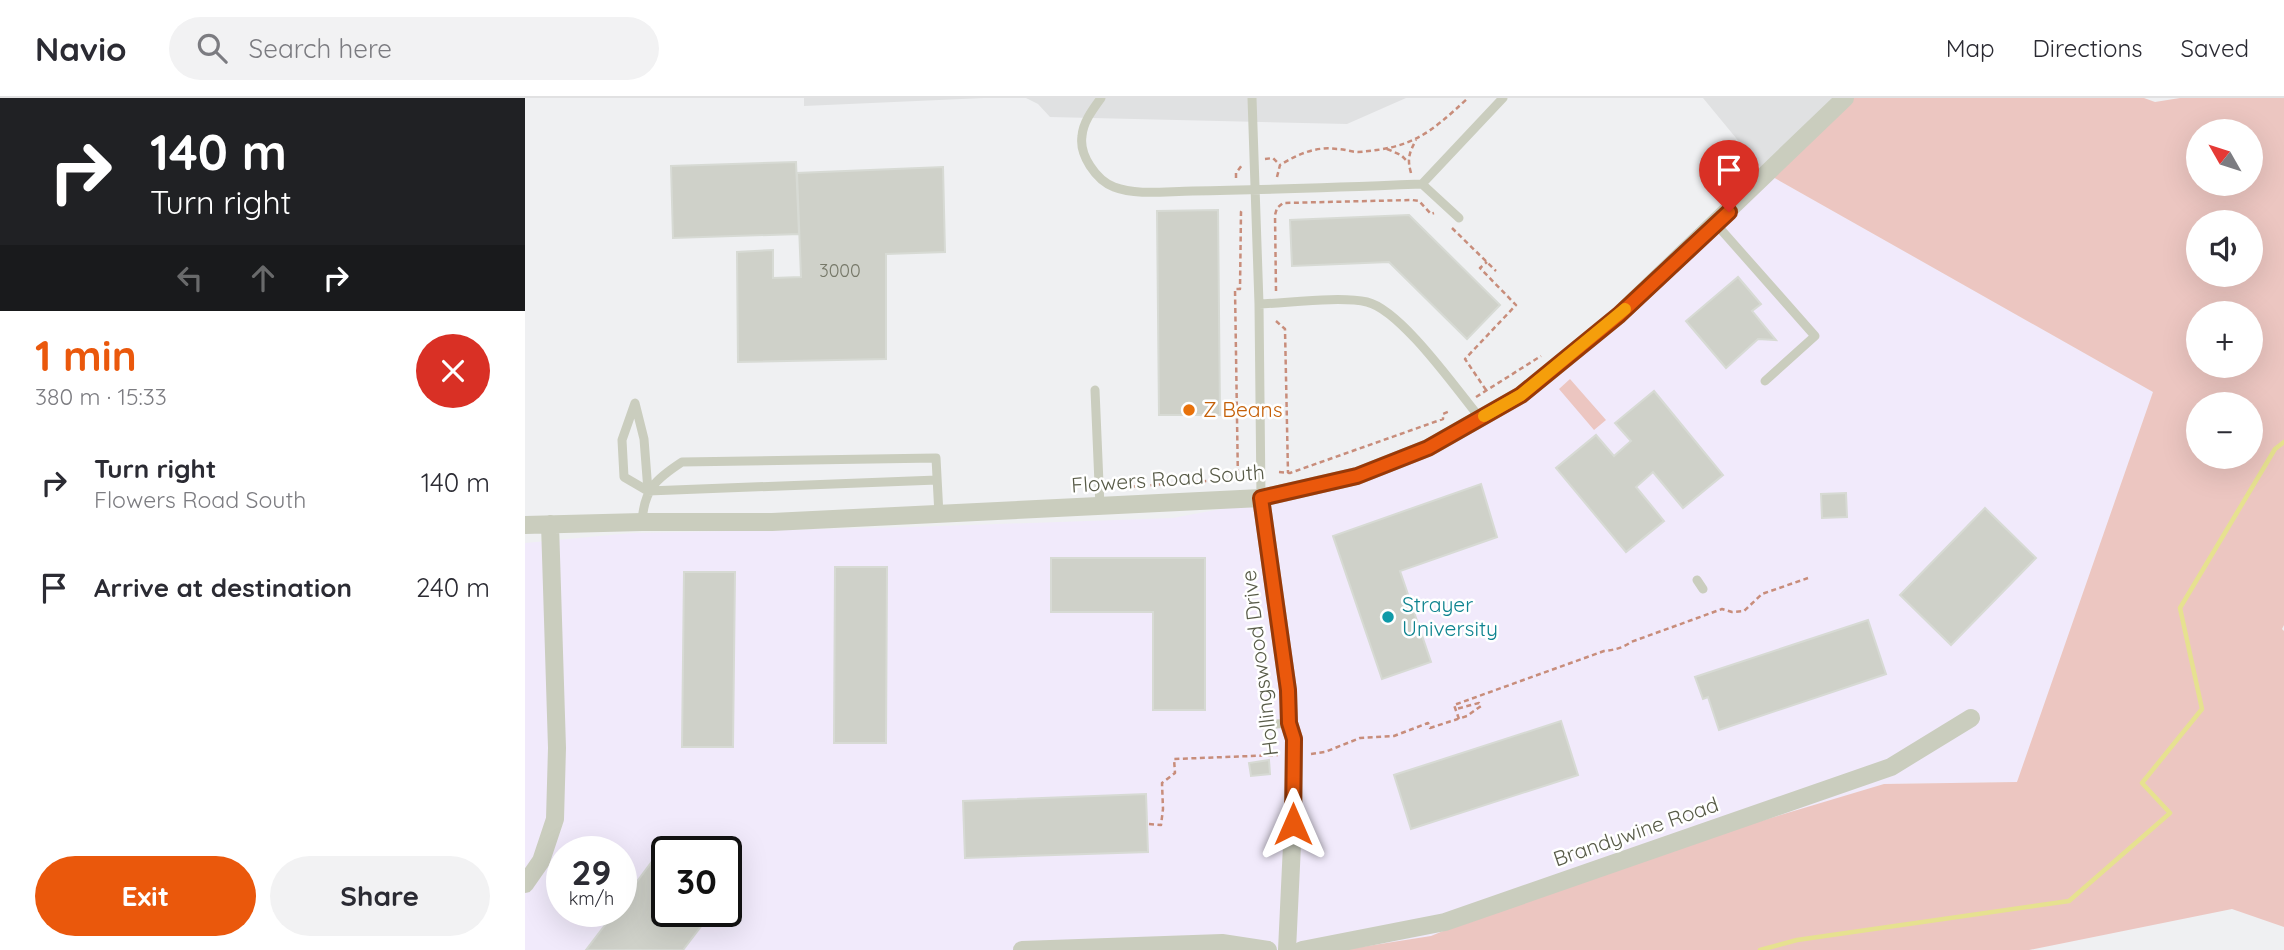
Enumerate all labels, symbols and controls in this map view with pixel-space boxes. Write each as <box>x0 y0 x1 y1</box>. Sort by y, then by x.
search box <box>169 17 659 80</box>
text: Navio <box>35 28 127 69</box>
icon: search <box>193 29 231 67</box>
text: Search here <box>249 32 392 65</box>
text: Map <box>1946 33 1995 63</box>
text: Directions <box>2033 33 2143 63</box>
text: Saved <box>2181 33 2249 63</box>
north arrow <box>2186 119 2263 196</box>
map controls <box>2186 119 2263 469</box>
text: 140 m <box>150 121 287 182</box>
icon: right <box>35 126 126 217</box>
pin <box>1699 140 1759 212</box>
icon: arrive <box>1710 151 1748 189</box>
text: Turn right <box>150 182 291 222</box>
button: sound <box>2186 210 2263 287</box>
icon: left <box>171 259 209 297</box>
icon: ahead <box>244 259 282 297</box>
icon: right <box>317 259 355 297</box>
house number: 3000 <box>819 259 861 282</box>
button: + <box>2186 301 2263 378</box>
text: 1 min <box>35 329 137 382</box>
button: close <box>416 334 490 408</box>
text: 380 m · 15:33 <box>35 382 167 411</box>
button: − <box>2186 392 2263 469</box>
place label: Z Beans <box>1203 396 1283 422</box>
marker: Z Beans <box>1181 402 1197 418</box>
text: Turn right <box>94 452 216 485</box>
street label: Flowers Road South <box>1070 458 1266 498</box>
icon: right <box>35 464 73 502</box>
text: 140 m <box>421 466 490 499</box>
text: Flowers Road South <box>94 485 306 514</box>
icon: arrive <box>35 569 73 607</box>
street label: Hollingswood Drive <box>1235 569 1283 758</box>
text: Arrive at destination <box>94 571 352 604</box>
text: 240 m <box>416 571 490 604</box>
place label: Strayer University <box>1402 591 1498 641</box>
marker: Strayer University <box>1380 609 1396 625</box>
position arrow <box>1256 787 1330 861</box>
street label: Brandywine Road <box>1550 791 1722 872</box>
speed limit sign: 30 <box>651 836 742 927</box>
text: 29 <box>572 850 611 894</box>
button: Exit <box>35 856 256 936</box>
button: Share <box>270 856 490 936</box>
text: km/h <box>569 887 614 910</box>

